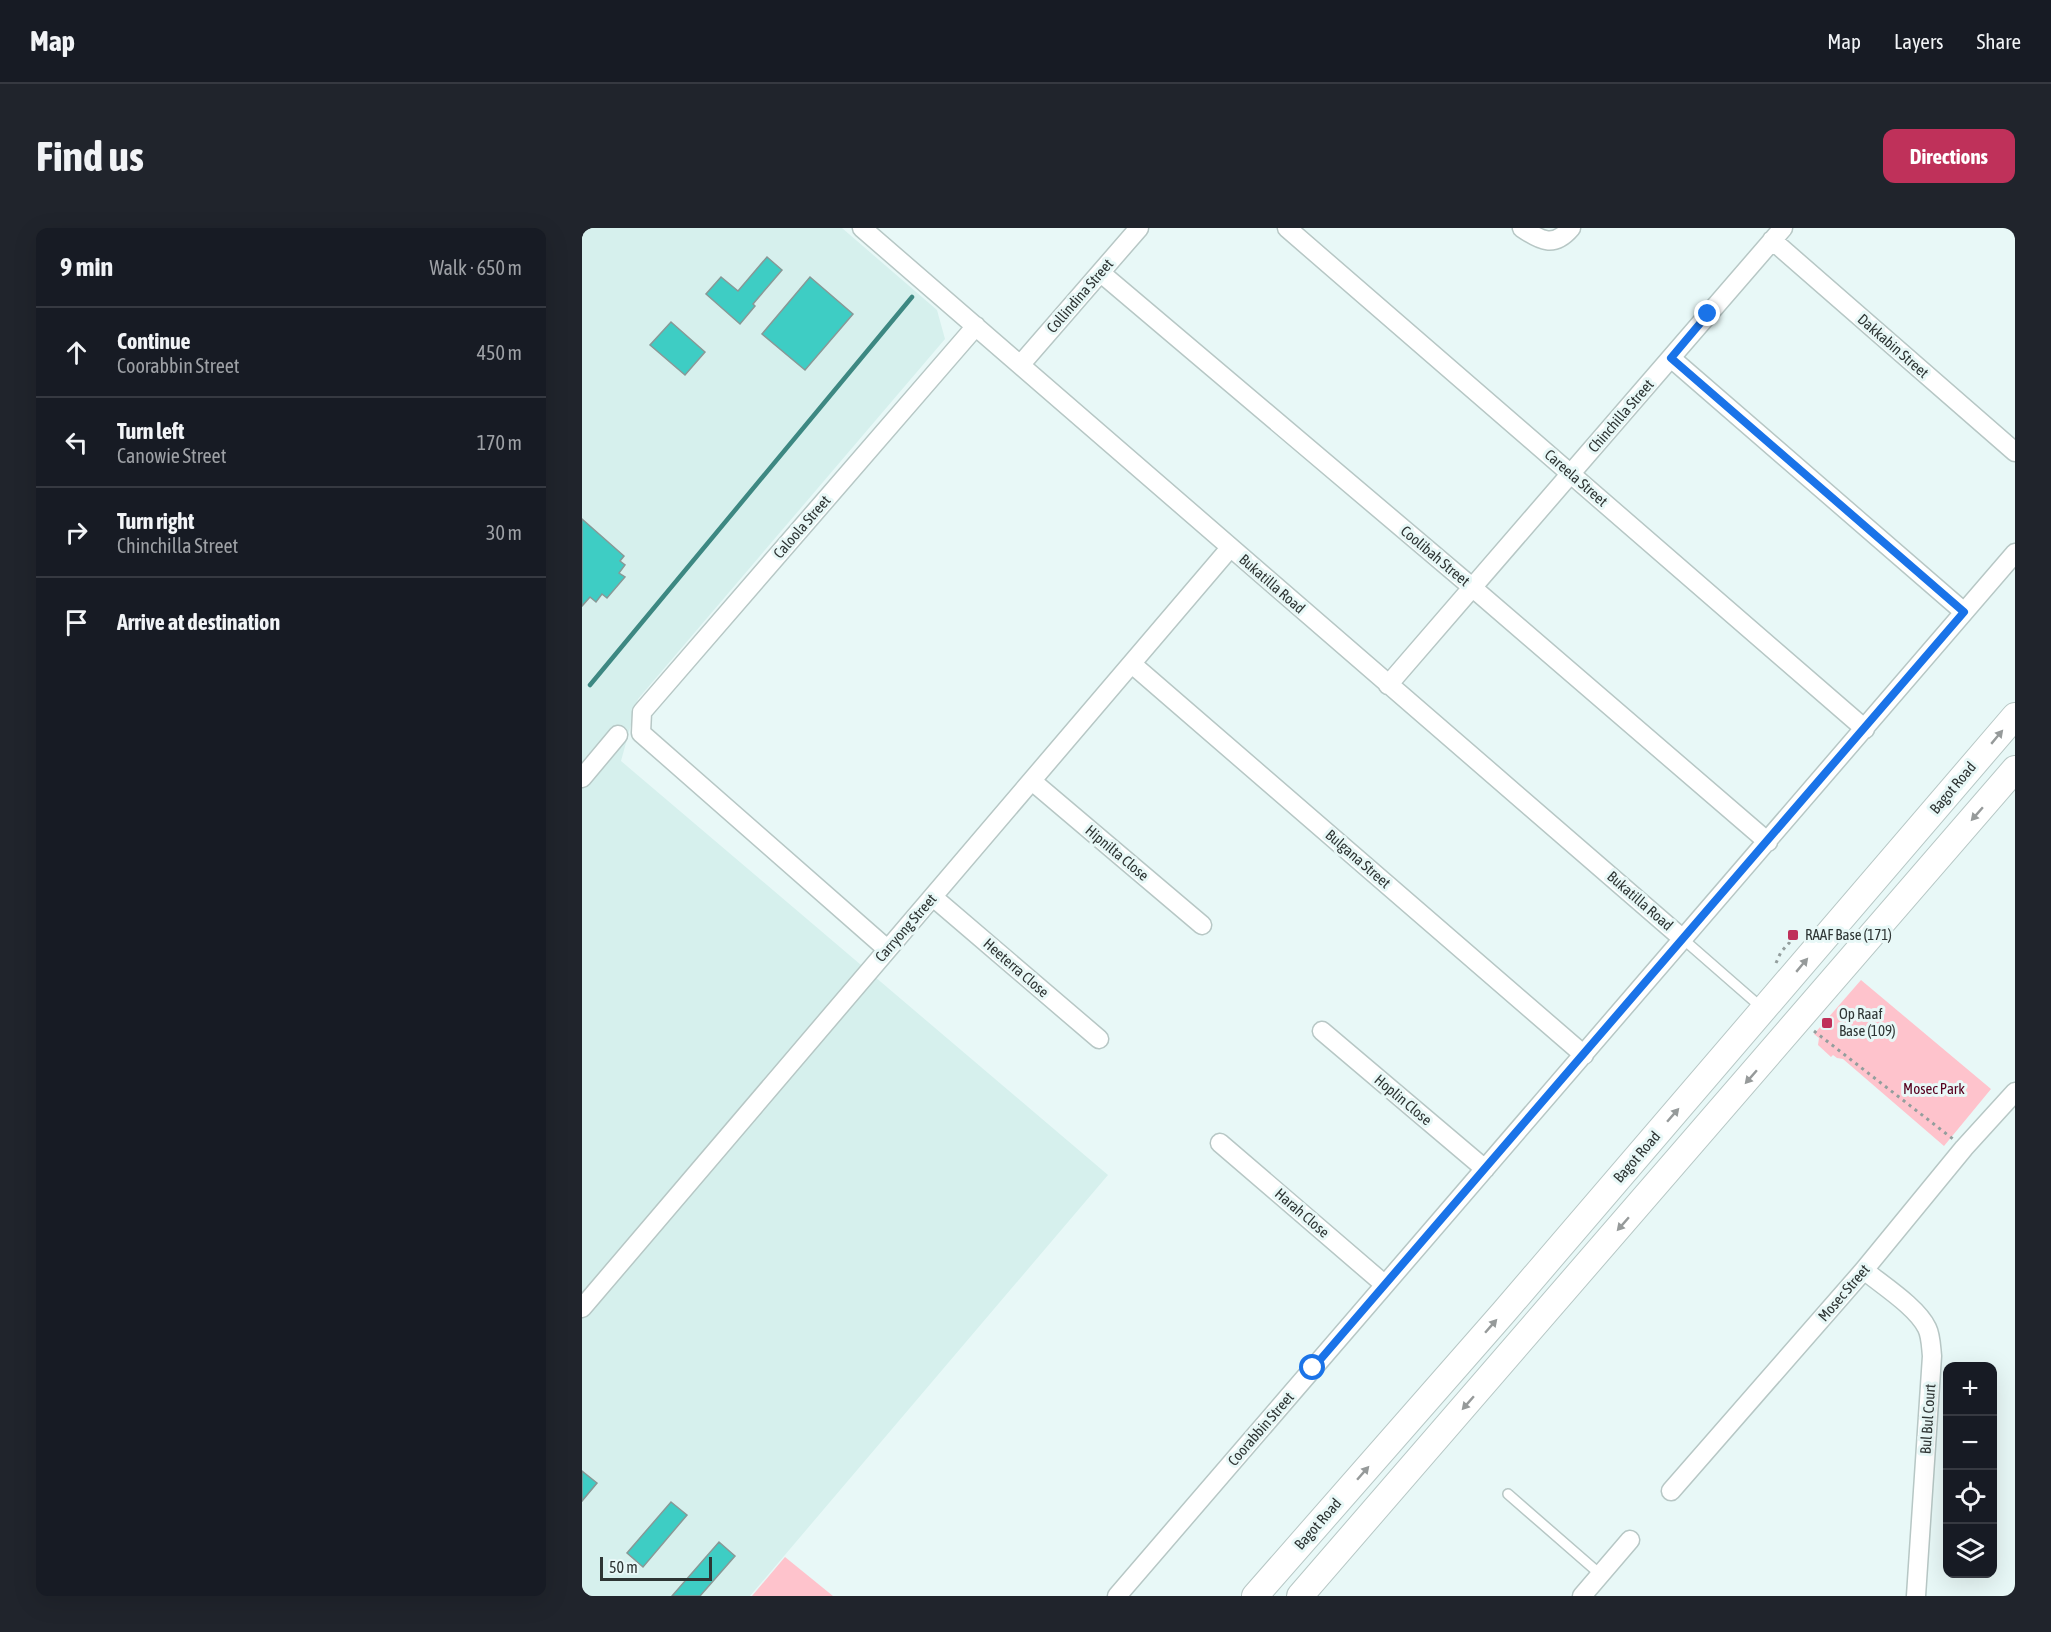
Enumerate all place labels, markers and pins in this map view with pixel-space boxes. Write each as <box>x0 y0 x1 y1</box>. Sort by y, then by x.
place label: RAAF Base (171) <box>1805 926 1892 943</box>
marker: RAAF Base (171) <box>1786 928 1800 942</box>
place label: Op Raaf Base (109) <box>1839 1005 1896 1039</box>
marker: Op Raaf Base (109) <box>1820 1016 1834 1030</box>

